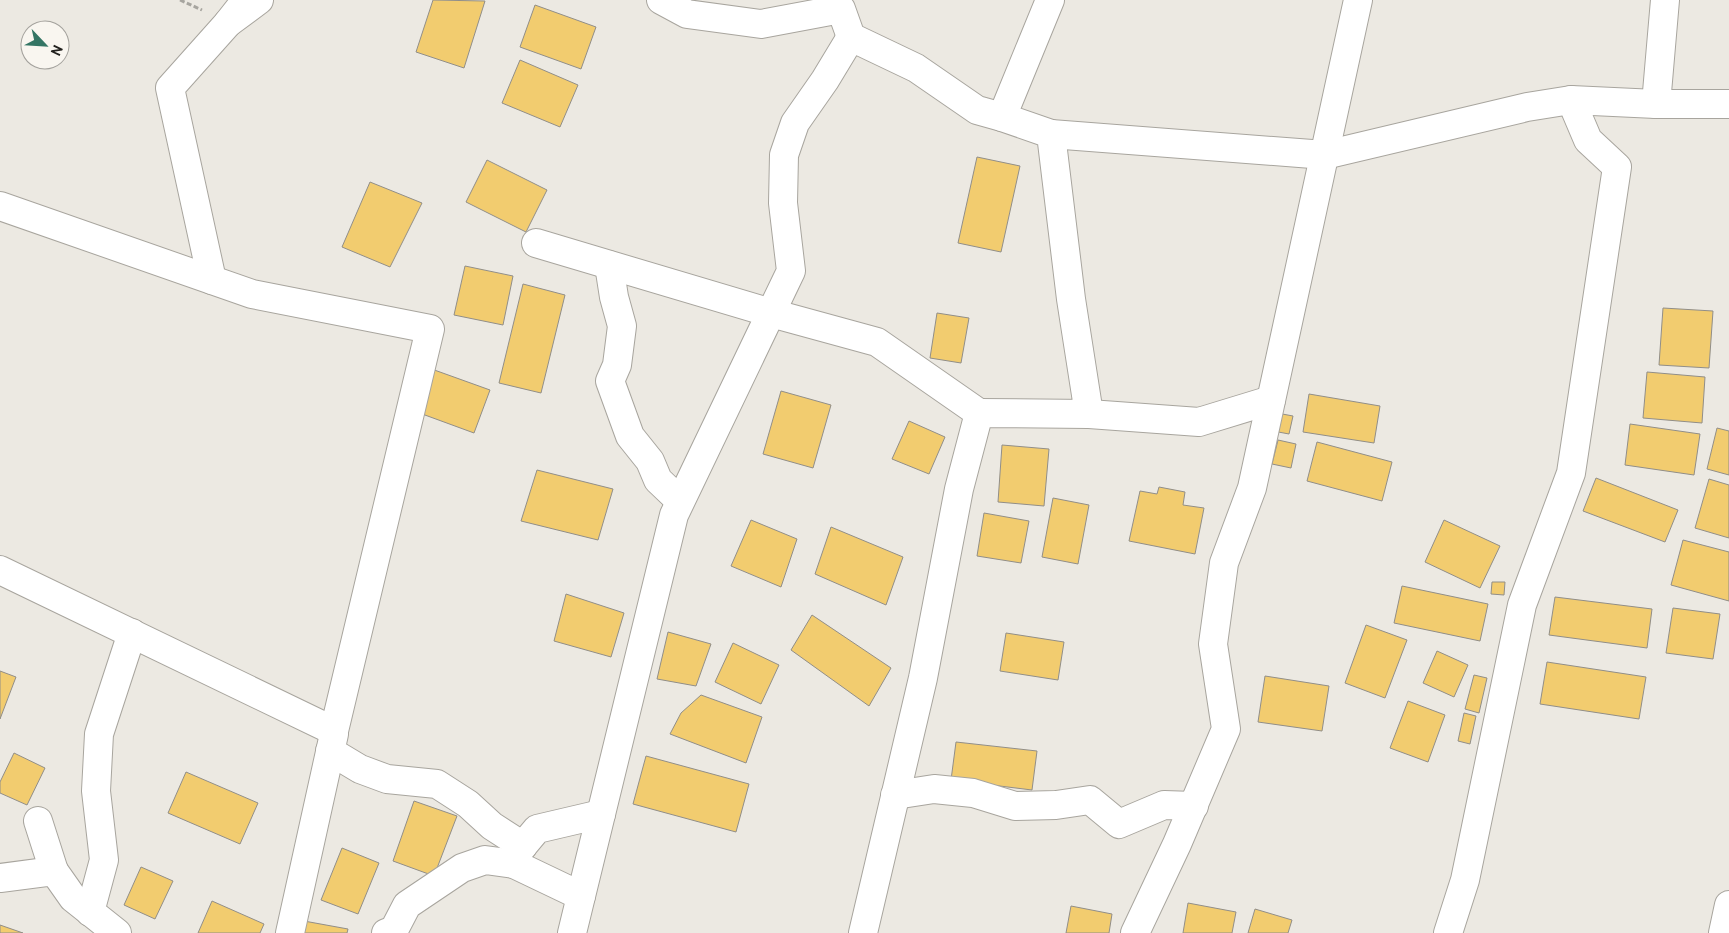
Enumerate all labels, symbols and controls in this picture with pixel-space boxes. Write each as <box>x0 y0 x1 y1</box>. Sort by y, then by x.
north arrow <box>20 20 70 70</box>
text: N <box>46 42 65 58</box>

